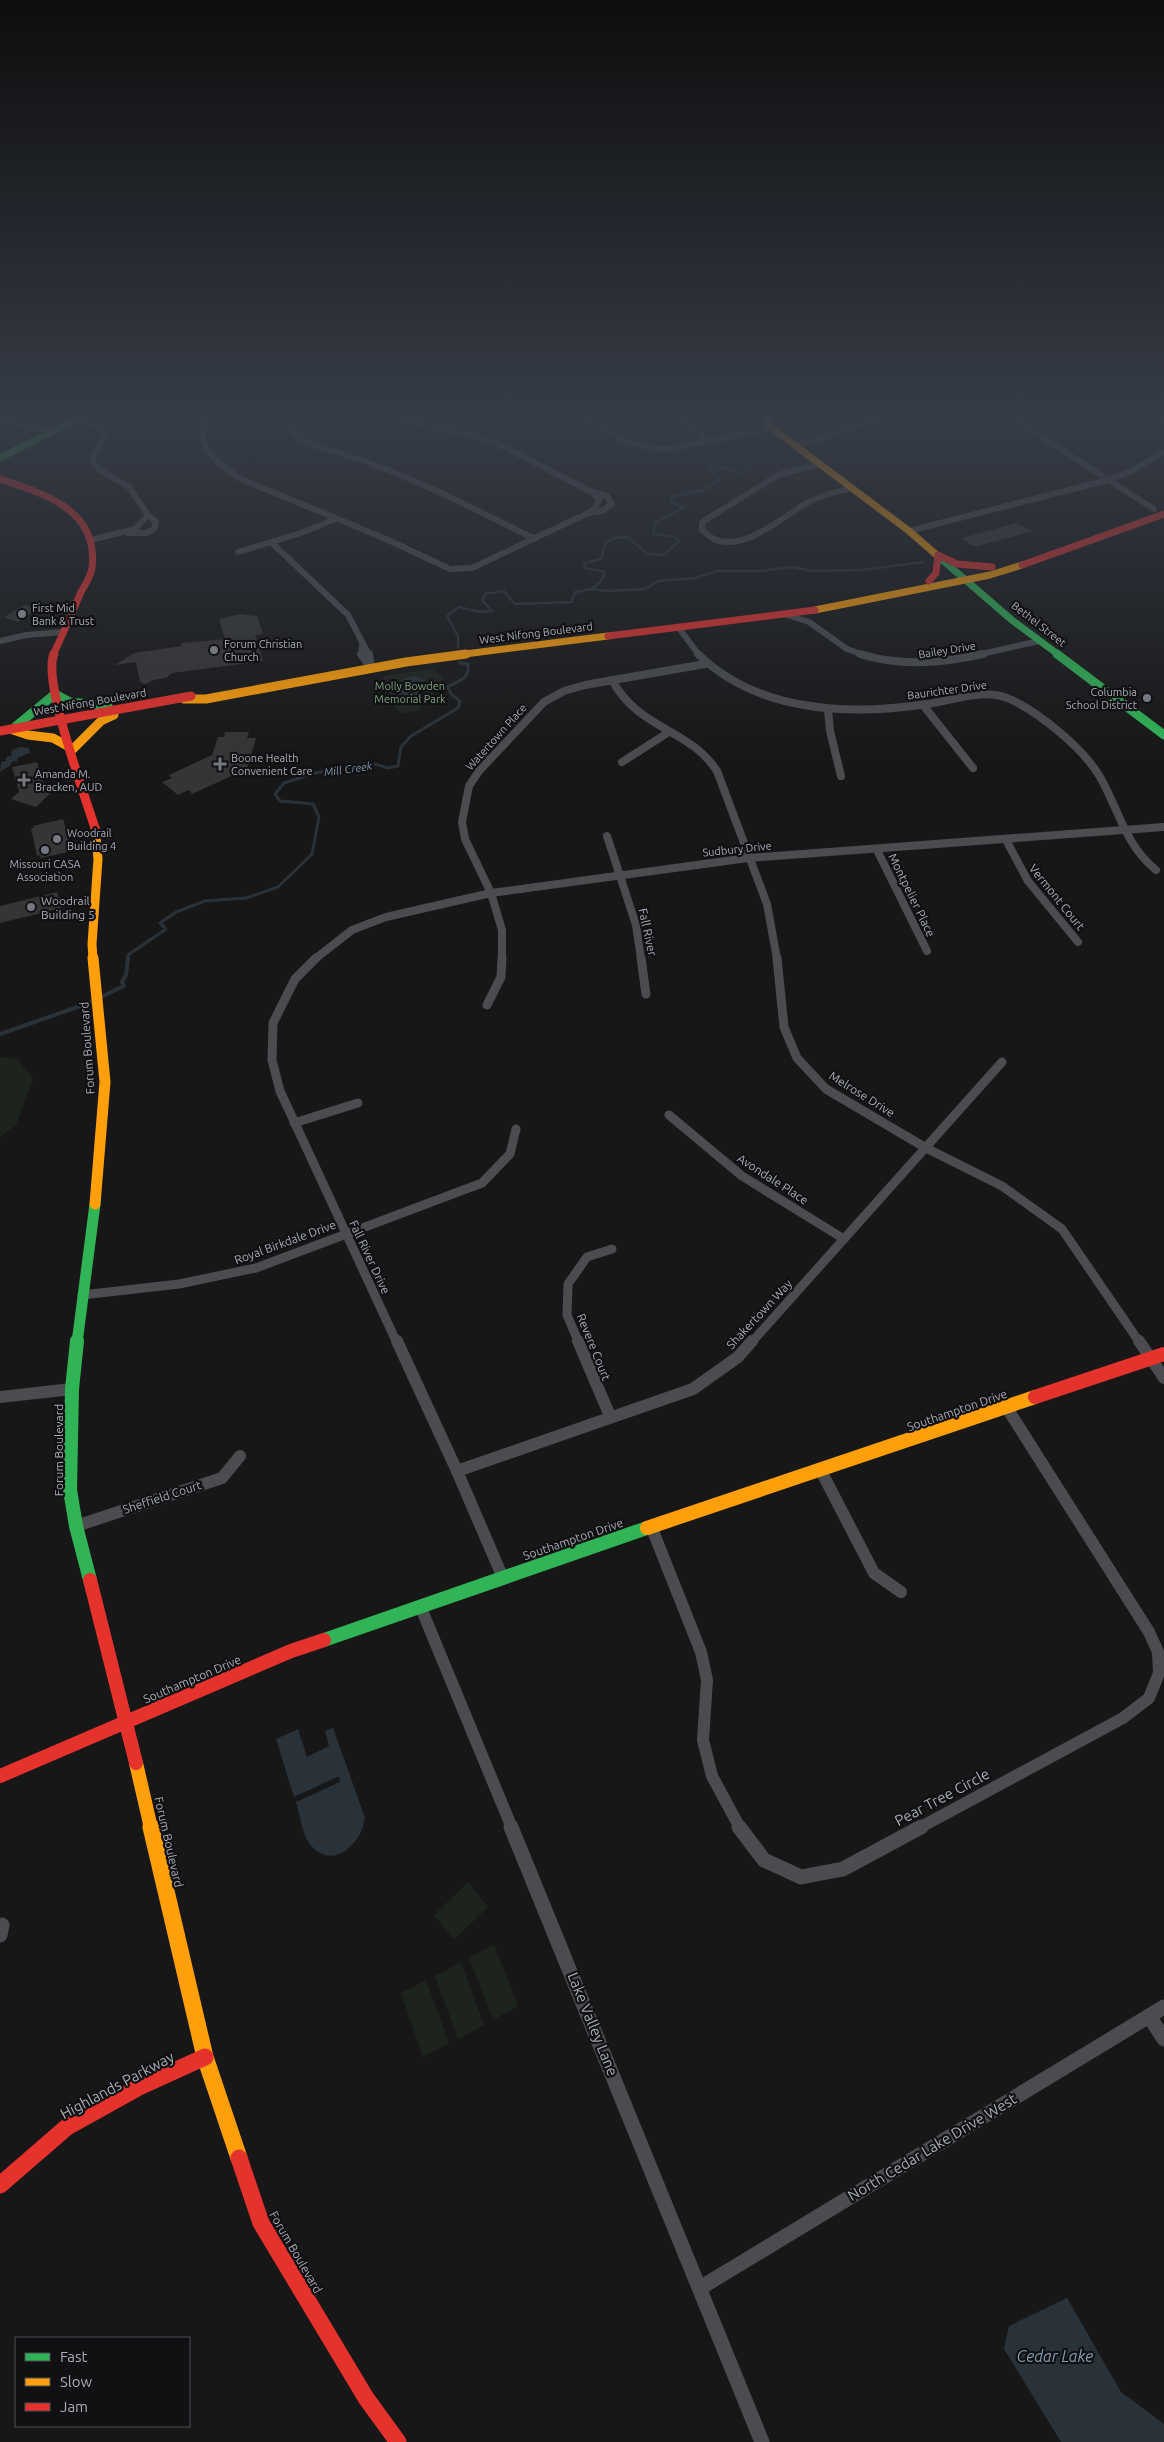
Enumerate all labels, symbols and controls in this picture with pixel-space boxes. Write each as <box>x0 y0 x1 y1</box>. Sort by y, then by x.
street label: Bethel Street <box>1009 599 1069 649</box>
place label: First Mid Bank & Trust <box>32 602 95 627</box>
marker: First Mid Bank & Trust <box>16 608 28 620</box>
street label: West Nifong Boulevard <box>479 620 593 646</box>
place label: Forum Christian Church <box>224 638 302 663</box>
street label: Bailey Drive <box>917 640 977 660</box>
marker: Forum Christian Church <box>208 644 220 656</box>
street label: Baurichter Drive <box>906 678 988 702</box>
park label: Molly Bowden Memorial Park <box>374 680 446 705</box>
street label: West Nifong Boulevard <box>33 686 147 718</box>
place label: Columbia School District <box>1066 686 1138 711</box>
marker: Columbia School District <box>1141 692 1153 704</box>
street label: Watertown Place <box>463 702 529 772</box>
place label: Boone Health Convenient Care <box>231 752 313 777</box>
marker: Boone Health Convenient Care <box>213 757 227 771</box>
water label: Mill Creek <box>323 760 373 778</box>
place label: Amanda M. Bracken, AUD <box>35 768 102 793</box>
marker: Amanda M. Bracken, AUD <box>17 773 31 787</box>
place label: Woodrail Building 4 <box>67 827 116 852</box>
marker: Woodrail Building 4 <box>51 833 63 845</box>
street label: Sudbury Drive <box>702 839 772 859</box>
marker: Missouri CASA Association <box>39 844 51 856</box>
street label: Montpelier Place <box>886 851 938 939</box>
place label: Missouri CASA Association <box>9 858 81 883</box>
street label: Vermont Court <box>1027 862 1088 933</box>
place label: Woodrail Building 5 <box>41 894 95 921</box>
marker: Woodrail Building 5 <box>25 901 37 913</box>
street label: Fall River <box>637 907 659 957</box>
street label: Forum Boulevard <box>77 1001 97 1095</box>
street label: Melrose Drive <box>827 1069 897 1119</box>
street label: Avondale Place <box>735 1151 811 1207</box>
street label: Royal Birkdale Drive <box>232 1218 338 1266</box>
street label: Fall River Drive <box>347 1218 393 1296</box>
street label: Shakertown Way <box>724 1277 795 1351</box>
street label: Revere Court <box>575 1312 613 1383</box>
street label: Southampton Drive <box>905 1387 1009 1433</box>
street label: Forum Boulevard <box>52 1404 65 1496</box>
street label: Sheffield Court <box>121 1478 203 1516</box>
street label: Southampton Drive <box>521 1516 625 1562</box>
street label: Southampton Drive <box>141 1653 243 1705</box>
street label: Pear Tree Circle <box>892 1765 992 1829</box>
street label: Forum Boulevard <box>152 1795 186 1889</box>
street label: Lake Valley Lane <box>564 1970 622 2078</box>
street label: Highlands Parkway <box>57 2048 177 2122</box>
street label: North Cedar Lake Drive West <box>845 2090 1020 2204</box>
street label: Forum Boulevard <box>267 2209 325 2295</box>
legend <box>15 2337 190 2427</box>
water label: Cedar Lake <box>1017 2347 1093 2365</box>
text: Fast <box>60 2348 88 2365</box>
text: Slow <box>60 2373 93 2390</box>
text: Jam <box>60 2398 88 2415</box>

